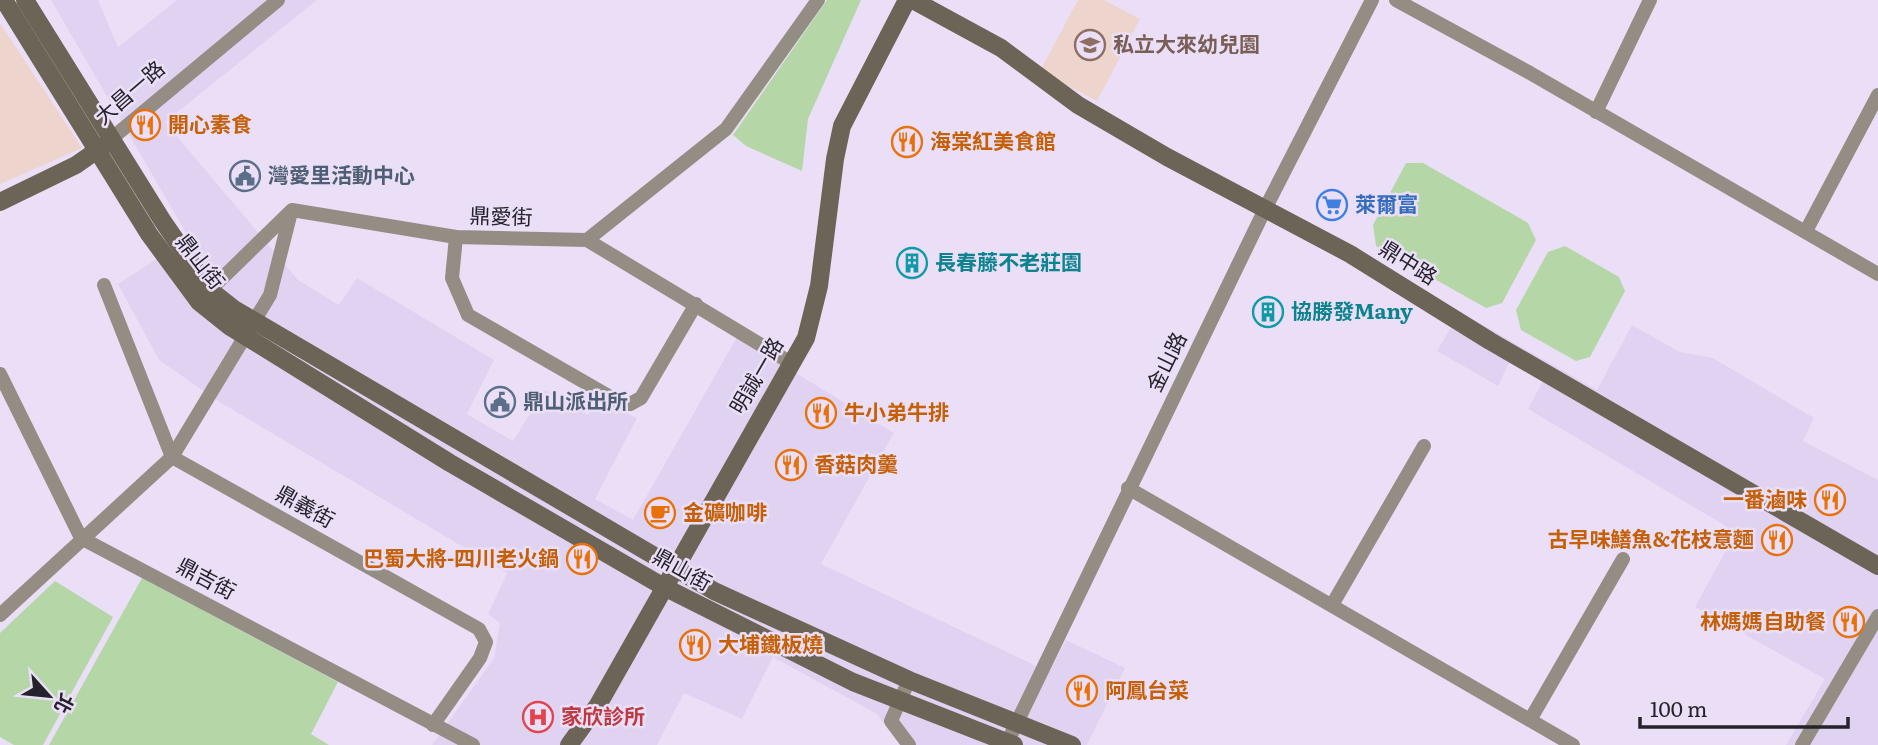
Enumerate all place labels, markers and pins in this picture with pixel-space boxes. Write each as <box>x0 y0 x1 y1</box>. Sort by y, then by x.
place label: 私立大來幼兒園 <box>1113 27 1260 58</box>
school or university icon: 私立大來幼兒園 <box>1073 28 1107 62</box>
place label: 開心素食 <box>168 107 252 138</box>
restaurant icon: 開心素食 <box>128 108 162 142</box>
place label: 海棠紅美食館 <box>930 124 1056 155</box>
restaurant icon: 海棠紅美食館 <box>890 125 924 159</box>
place label: 灣愛里活動中心 <box>268 158 415 189</box>
public building icon: 灣愛里活動中心 <box>228 159 262 193</box>
place label: 萊爾富 <box>1355 187 1418 218</box>
supermarket icon: 萊爾富 <box>1315 188 1349 222</box>
place label: 長春藤不老莊園 <box>935 245 1082 276</box>
building icon: 長春藤不老莊園 <box>895 246 929 280</box>
place label: 協勝發Many <box>1291 294 1413 325</box>
building icon: 協勝發Many <box>1251 295 1285 329</box>
place label: 鼎山派出所 <box>523 384 628 415</box>
public building icon: 鼎山派出所 <box>483 385 517 419</box>
place label: 牛小弟牛排 <box>844 395 949 426</box>
restaurant icon: 牛小弟牛排 <box>804 396 838 430</box>
place label: 香菇肉羹 <box>814 447 898 478</box>
restaurant icon: 香菇肉羹 <box>774 448 808 482</box>
place label: 一番滷味 <box>1723 482 1807 513</box>
restaurant icon: 一番滷味 <box>1813 483 1847 517</box>
place label: 金礦咖啡 <box>683 495 767 526</box>
cafe icon: 金礦咖啡 <box>643 496 677 530</box>
place label: 古早味鱔魚&花枝意麵 <box>1547 522 1754 553</box>
restaurant icon: 古早味鱔魚&花枝意麵 <box>1760 523 1794 557</box>
place label: 巴蜀大將-四川老火鍋 <box>363 541 559 572</box>
restaurant icon: 巴蜀大將-四川老火鍋 <box>565 542 599 576</box>
place label: 林媽媽自助餐 <box>1700 604 1826 635</box>
restaurant icon: 林媽媽自助餐 <box>1832 605 1866 639</box>
place label: 大埔鐵板燒 <box>718 627 823 658</box>
restaurant icon: 大埔鐵板燒 <box>678 628 712 662</box>
place label: 阿鳳台菜 <box>1105 673 1189 704</box>
restaurant icon: 阿鳳台菜 <box>1065 674 1099 708</box>
place label: 家欣診所 <box>561 699 645 730</box>
hospital icon: 家欣診所 <box>521 700 555 734</box>

